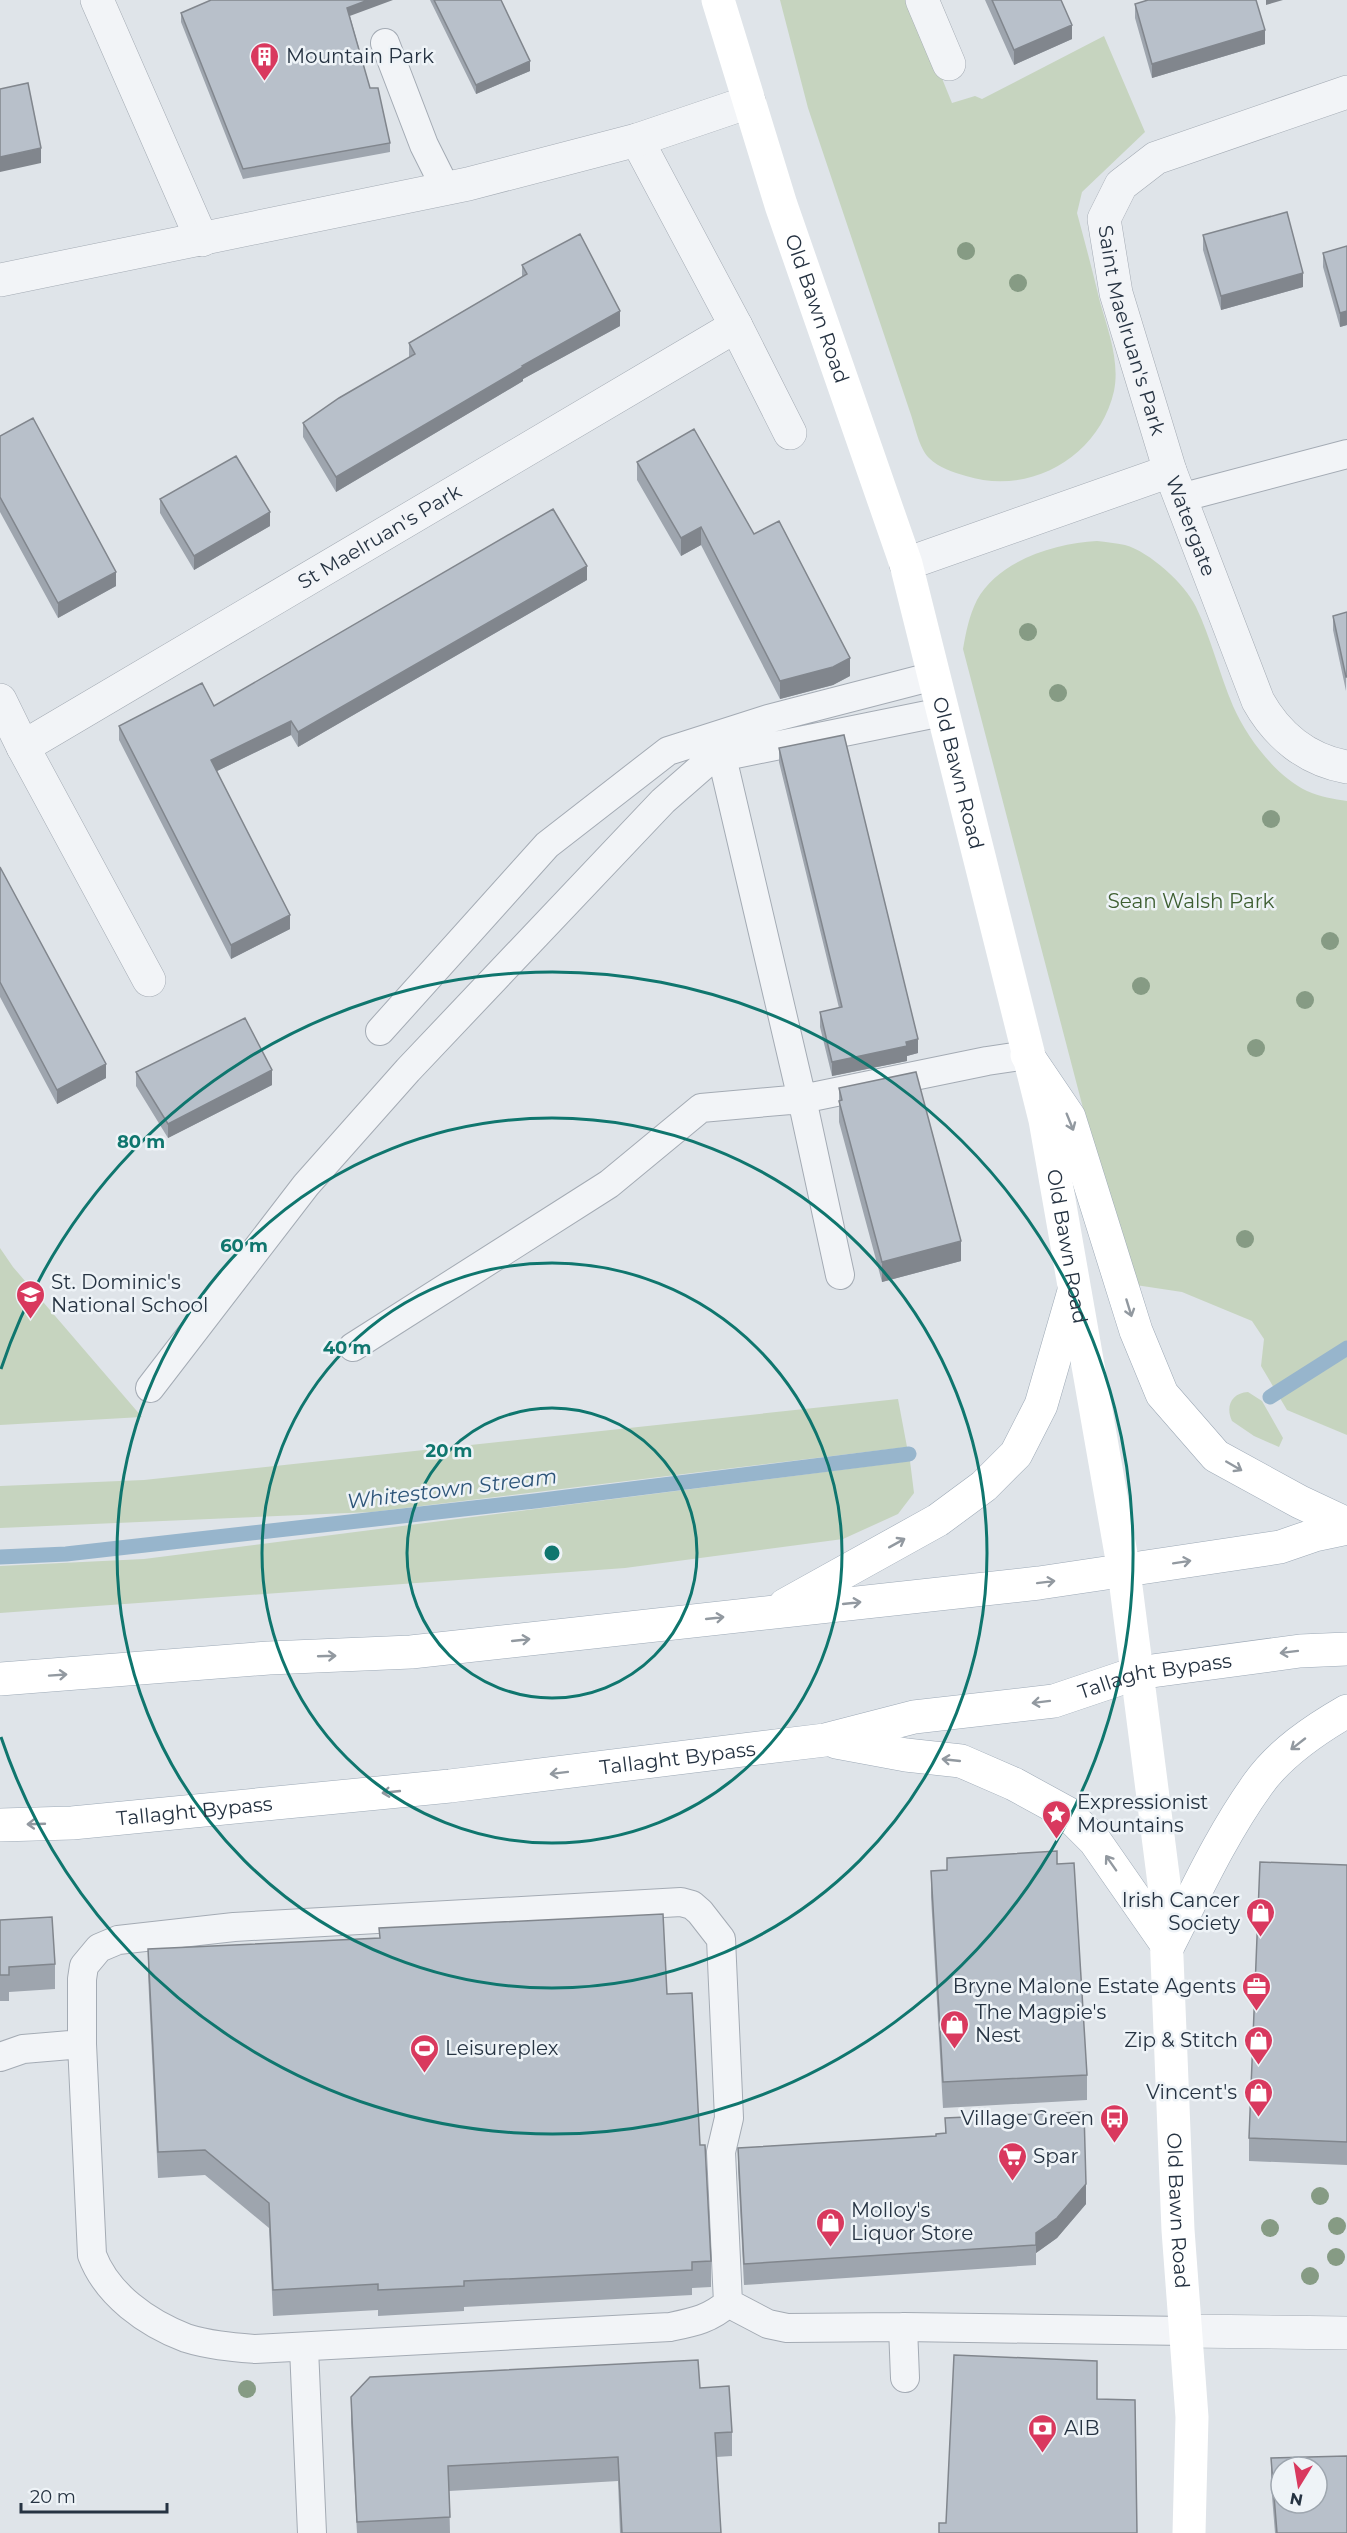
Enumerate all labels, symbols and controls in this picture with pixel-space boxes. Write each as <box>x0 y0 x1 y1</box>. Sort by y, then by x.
building icon: Mountain Park <box>249 40 281 82</box>
place label: Mountain Park <box>286 44 434 68</box>
street label: Saint Maelruan's Park <box>1093 223 1170 438</box>
street label: Old Bawn Road <box>780 231 854 386</box>
street label: Watergate <box>1161 472 1221 580</box>
street label: St Maelruan's Park <box>293 479 466 594</box>
street label: Old Bawn Road <box>928 694 989 852</box>
park label: Sean Walsh Park <box>1107 889 1275 913</box>
one-way arrow <box>1065 1113 1076 1131</box>
text: 80 m <box>117 1131 165 1153</box>
street label: Old Bawn Road <box>1042 1167 1092 1325</box>
text: 60 m <box>220 1235 268 1257</box>
place label: St. Dominic's National School <box>51 1270 208 1317</box>
school or university icon: St. Dominic's National School <box>14 1278 46 1320</box>
one-way arrow <box>1124 1298 1135 1317</box>
text: 40 m <box>323 1337 371 1359</box>
text: 20 m <box>426 1440 472 1462</box>
one-way arrow <box>1225 1460 1242 1472</box>
water label: Whitestown Stream <box>345 1463 558 1514</box>
one-way arrow <box>889 1536 906 1548</box>
centre of rings <box>542 1543 562 1563</box>
one-way arrow <box>1172 1557 1192 1568</box>
one-way arrow <box>1035 1576 1055 1587</box>
one-way arrow <box>841 1597 861 1608</box>
one-way arrow <box>705 1612 725 1623</box>
one-way arrow <box>511 1634 531 1645</box>
one-way arrow <box>1279 1647 1299 1658</box>
street label: Tallaght Bypass <box>1075 1648 1233 1704</box>
one-way arrow <box>317 1650 337 1662</box>
one-way arrow <box>48 1669 68 1680</box>
one-way arrow <box>1032 1697 1052 1708</box>
street label: Tallaght Bypass <box>598 1737 757 1780</box>
one-way arrow <box>1291 1737 1307 1750</box>
one-way arrow <box>942 1754 962 1765</box>
one-way arrow <box>549 1768 569 1779</box>
one-way arrow <box>382 1786 402 1797</box>
place label: Expressionist Mountains <box>1077 1790 1208 1837</box>
street label: Tallaght Bypass <box>115 1791 274 1831</box>
place icon: Expressionist Mountains <box>1040 1798 1072 1840</box>
one-way arrow <box>27 1818 47 1829</box>
one-way arrow <box>1105 1856 1117 1872</box>
place label: Irish Cancer Society <box>1122 1888 1240 1935</box>
shop icon: Irish Cancer Society <box>1245 1896 1277 1938</box>
office icon: Bryne Malone Estate Agents <box>1241 1970 1273 2012</box>
place label: Bryne Malone Estate Agents <box>953 1974 1236 1998</box>
place label: The Magpie's Nest <box>975 2000 1106 2047</box>
shop icon: The Magpie's Nest <box>938 2008 970 2050</box>
shop icon: Zip & Stitch <box>1243 2024 1275 2066</box>
place label: Zip & Stitch <box>1124 2028 1238 2052</box>
sports icon: Leisureplex <box>408 2032 440 2074</box>
place label: Leisureplex <box>445 2036 559 2060</box>
shop icon: Vincent's <box>1242 2076 1274 2118</box>
place label: Vincent's <box>1146 2080 1237 2104</box>
bus stop icon: Village Green <box>1099 2102 1131 2144</box>
place label: Village Green <box>961 2106 1094 2130</box>
street label: Old Bawn Road <box>1162 2132 1194 2290</box>
supermarket icon: Spar <box>996 2140 1028 2182</box>
place label: Spar <box>1033 2144 1079 2168</box>
place label: Molloy's Liquor Store <box>851 2198 973 2245</box>
shop icon: Molloy's Liquor Store <box>814 2206 846 2248</box>
bank icon: AIB <box>1027 2412 1059 2454</box>
place label: AIB <box>1064 2416 1099 2440</box>
north arrow <box>1269 2455 1329 2515</box>
scale bar <box>21 2476 166 2514</box>
text: 20 m <box>30 2486 76 2508</box>
text: N <box>1288 2489 1304 2510</box>

